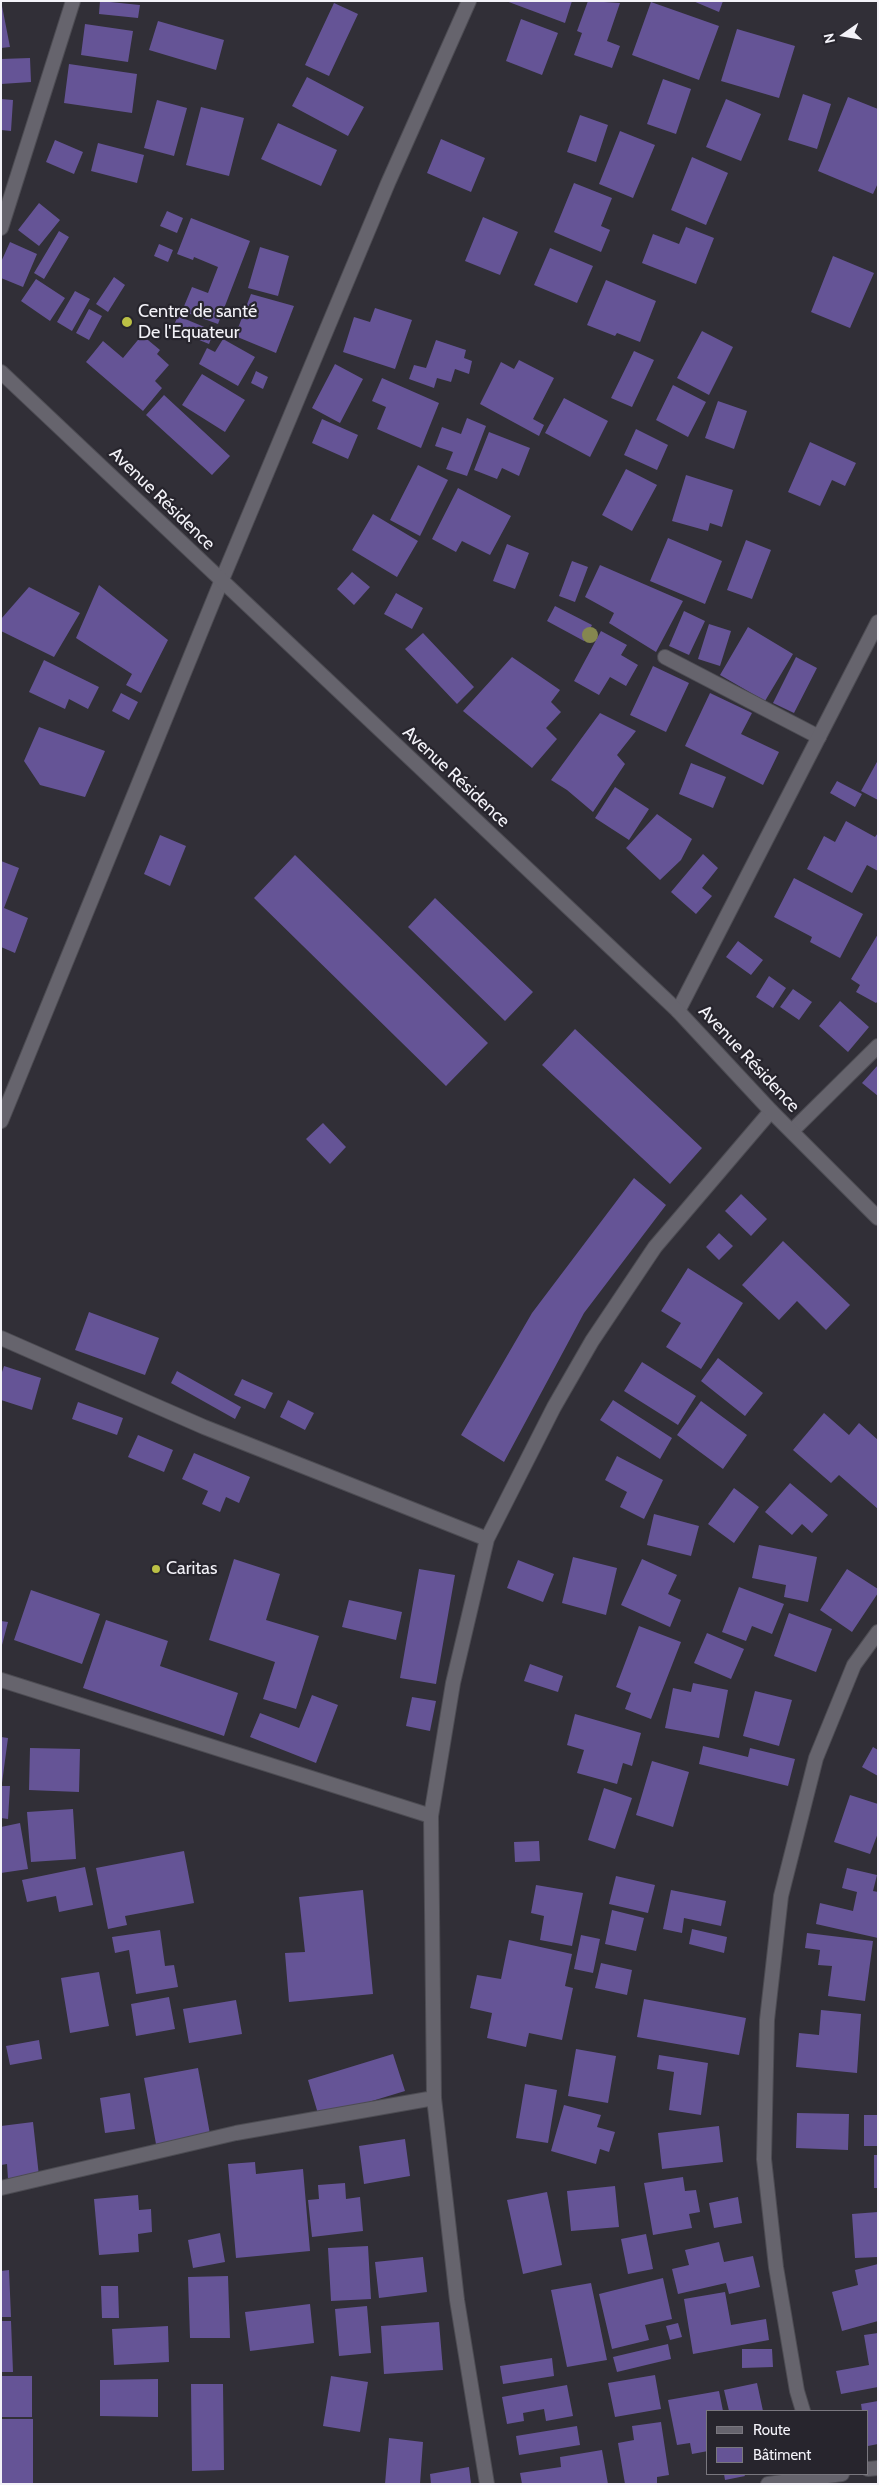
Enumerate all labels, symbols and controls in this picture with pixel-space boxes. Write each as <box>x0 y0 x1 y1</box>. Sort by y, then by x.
north arrow <box>819 10 869 60</box>
text: N <box>820 32 839 45</box>
place label: Centre de santé De l'Equateur <box>138 301 257 344</box>
marker: Centre de santé De l'Equateur <box>120 315 134 329</box>
street label: Avenue Résidence <box>105 443 219 555</box>
street label: Avenue Résidence <box>398 722 514 832</box>
street label: Avenue Résidence <box>694 1001 804 1117</box>
place label: Caritas <box>166 1558 217 1580</box>
marker: Caritas <box>150 1563 162 1575</box>
legend <box>706 2410 869 2475</box>
text: Route <box>753 2421 791 2439</box>
text: Bâtiment <box>753 2446 811 2464</box>

